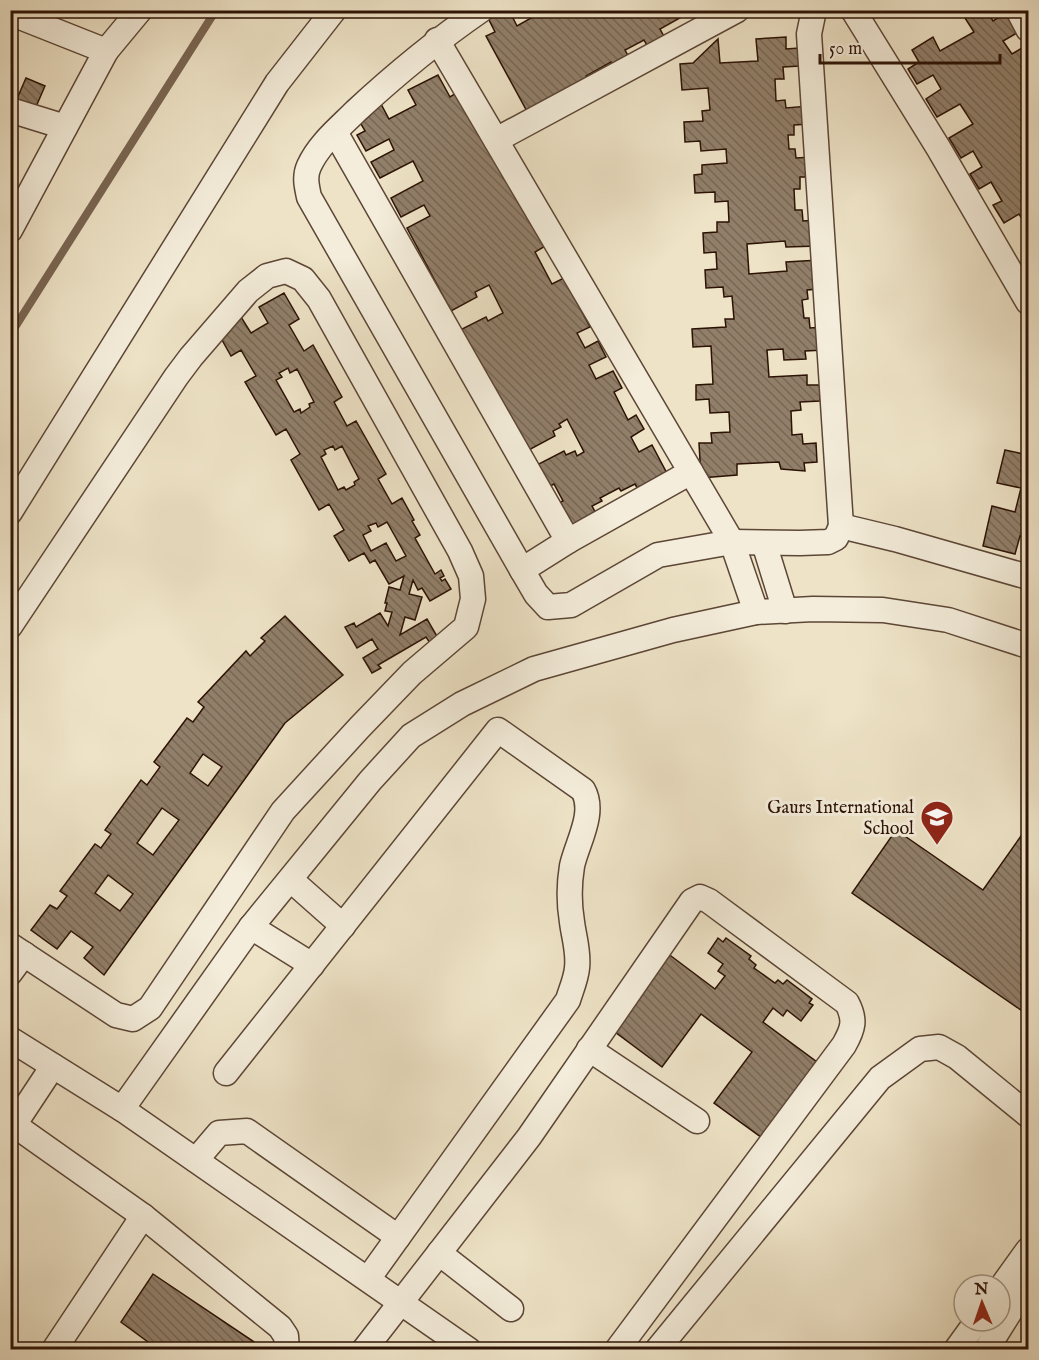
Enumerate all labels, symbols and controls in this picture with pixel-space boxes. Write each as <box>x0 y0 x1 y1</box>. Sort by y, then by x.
scale bar <box>820 27 1000 65</box>
text: 50 m <box>829 38 862 61</box>
place label: Gaurs International School <box>767 797 914 841</box>
school or university icon: Gaurs International School <box>919 799 955 846</box>
north arrow <box>952 1273 1012 1333</box>
text: N <box>973 1280 989 1300</box>

